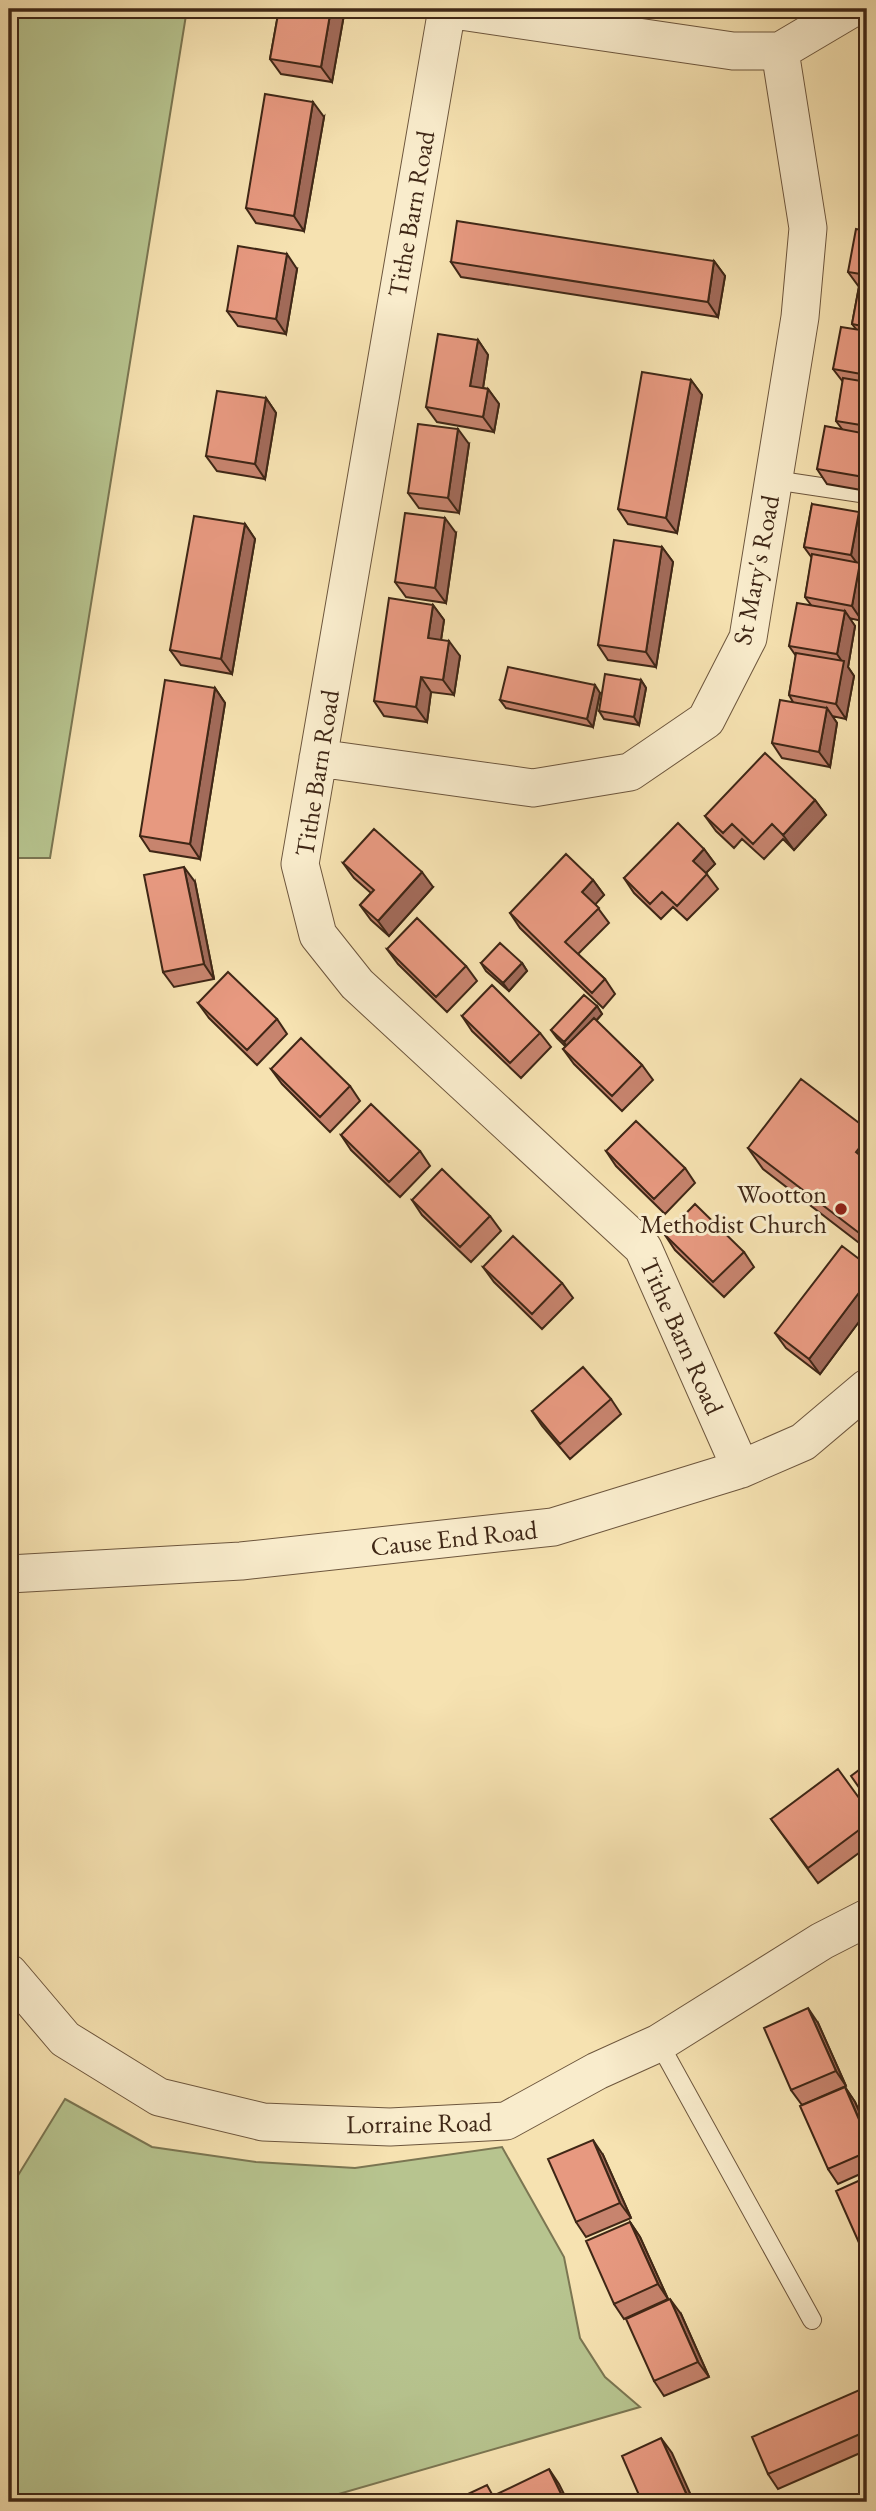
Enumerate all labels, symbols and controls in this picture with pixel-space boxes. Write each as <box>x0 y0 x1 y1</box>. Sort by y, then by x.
street label: Tithe Barn Road <box>380 127 443 300</box>
street label: St Mary's Road <box>725 491 787 648</box>
street label: Tithe Barn Road <box>287 686 347 859</box>
place label: Wootton Methodist Church <box>640 1177 827 1241</box>
marker: Wootton Methodist Church <box>833 1201 849 1217</box>
street label: Tithe Barn Road <box>632 1252 732 1421</box>
street label: Cause End Road <box>369 1512 540 1564</box>
street label: Lorraine Road <box>346 2105 493 2141</box>

